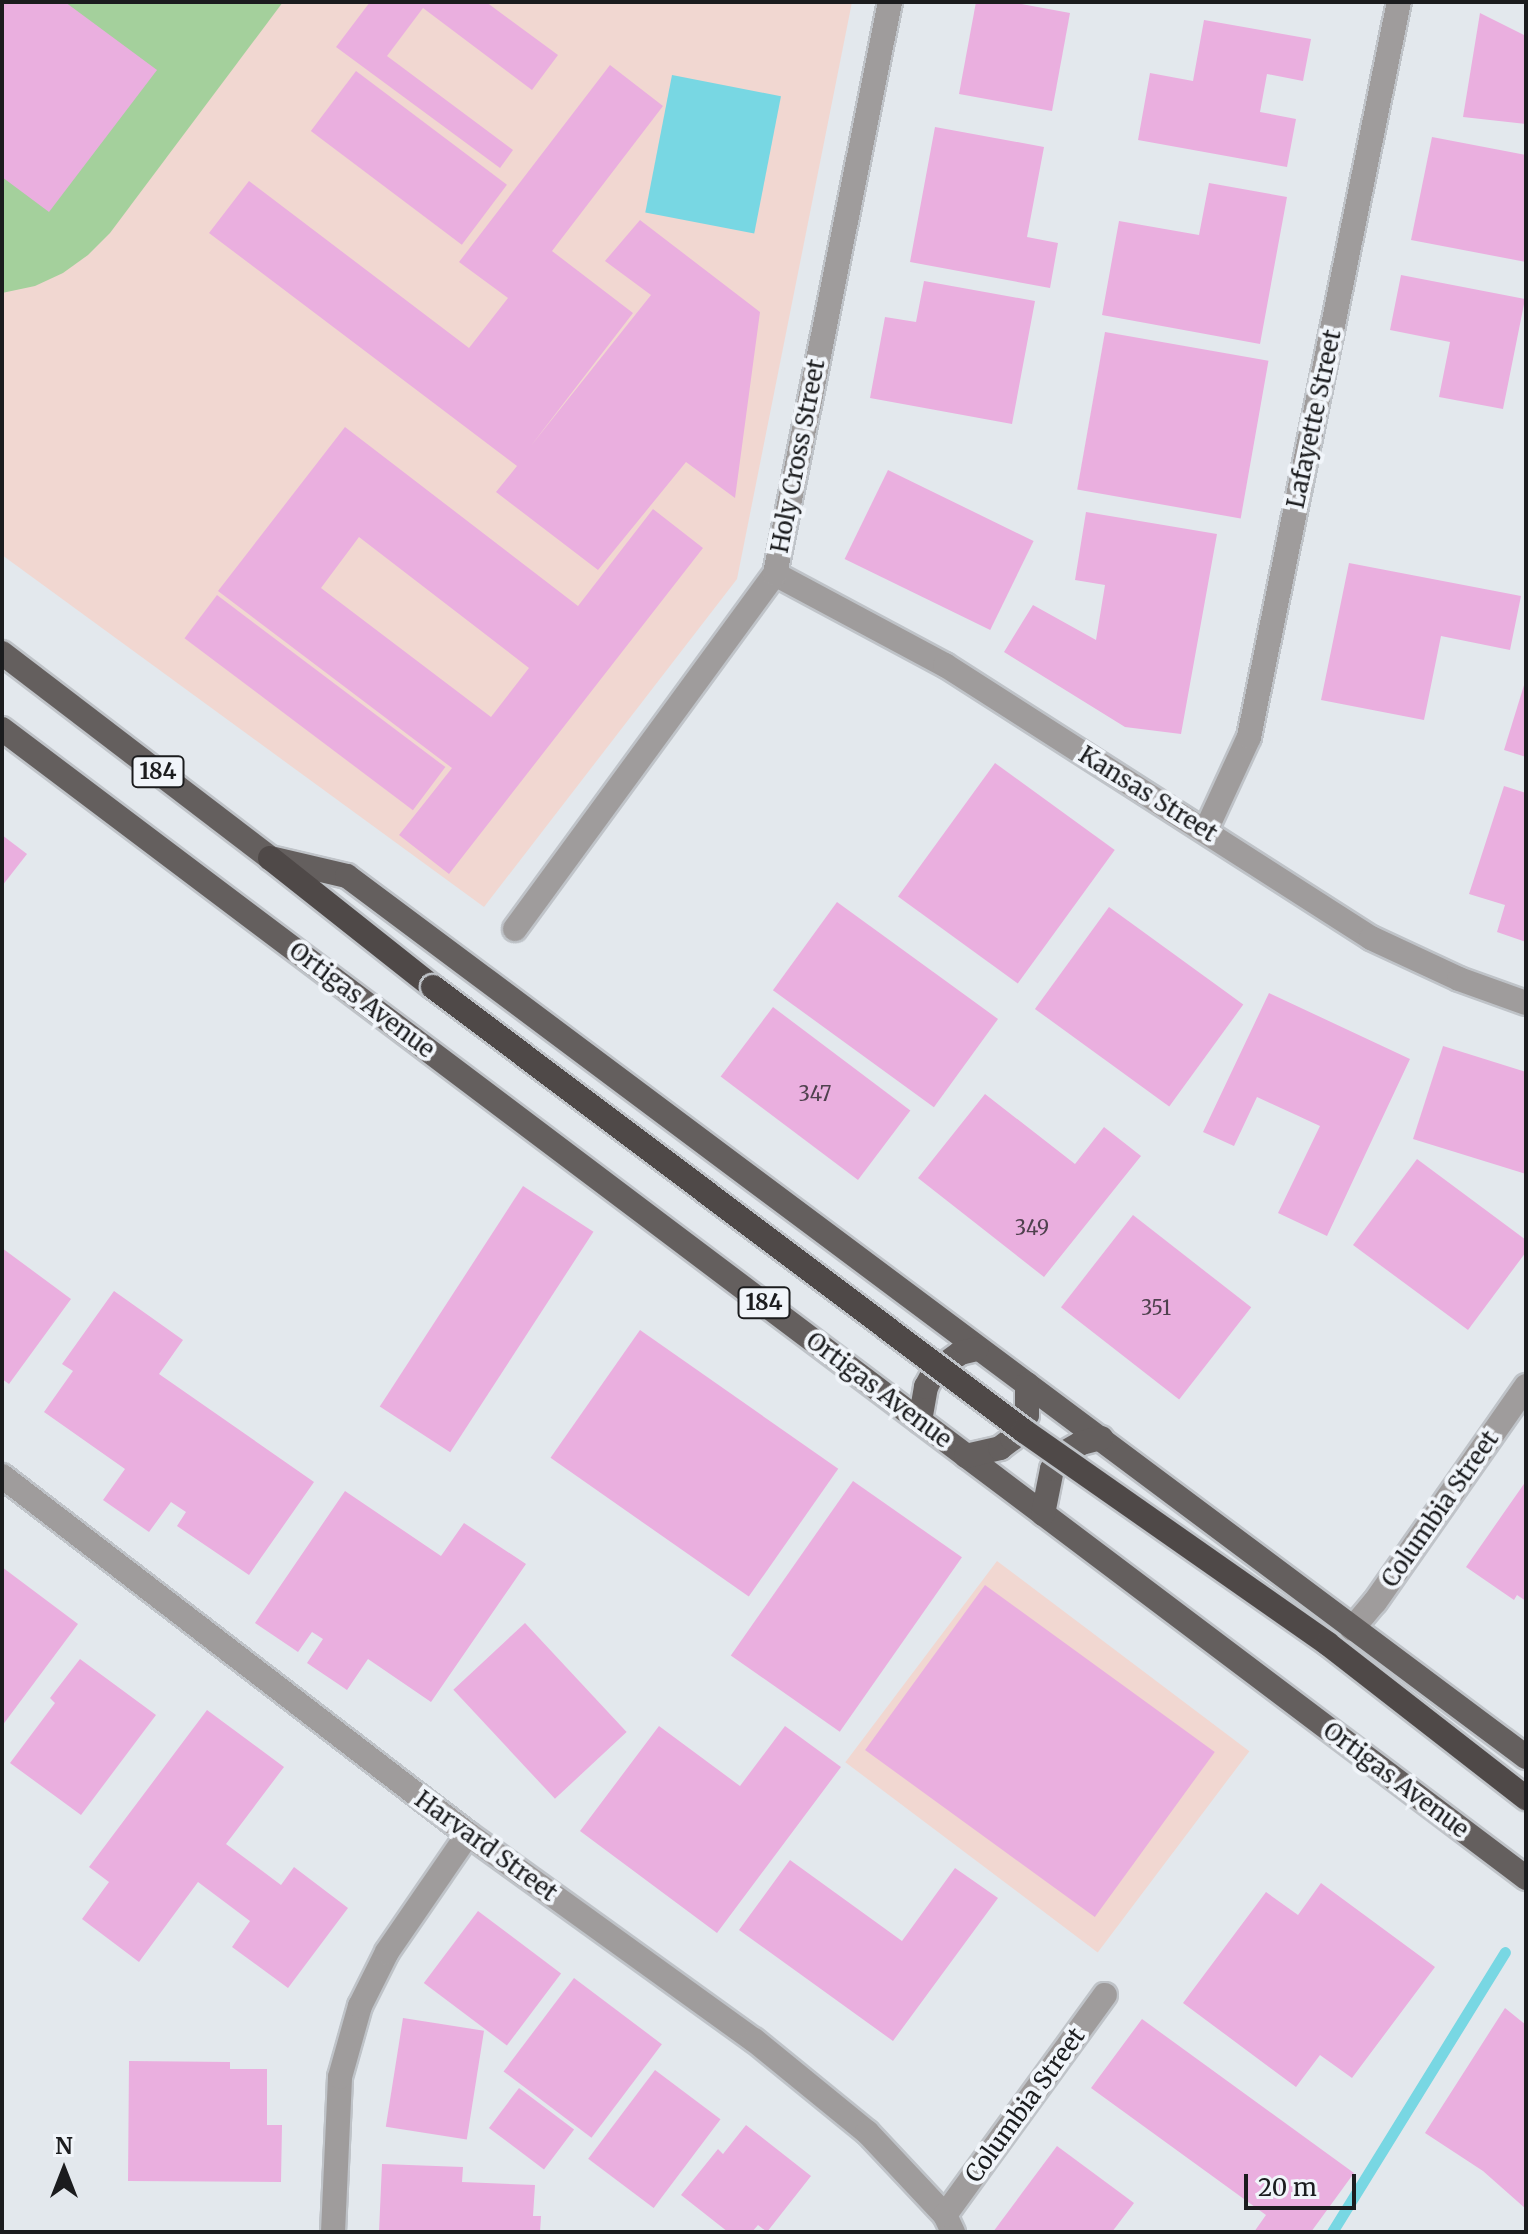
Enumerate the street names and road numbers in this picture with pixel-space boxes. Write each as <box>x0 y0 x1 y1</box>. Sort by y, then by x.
street label: Lafayette Street <box>1281 327 1347 511</box>
street label: Holy Cross Street <box>765 357 831 555</box>
street label: Kansas Street <box>1074 740 1222 848</box>
road number: 184 <box>130 754 186 790</box>
street label: Ortigas Avenue <box>284 936 440 1064</box>
road number: 184 <box>736 1285 792 1321</box>
street label: Ortigas Avenue <box>801 1326 957 1454</box>
street label: Columbia Street <box>1375 1425 1505 1593</box>
street label: Ortigas Avenue <box>1318 1716 1474 1844</box>
street label: Harvard Street <box>409 1785 563 1907</box>
street label: Columbia Street <box>959 2022 1091 2188</box>

